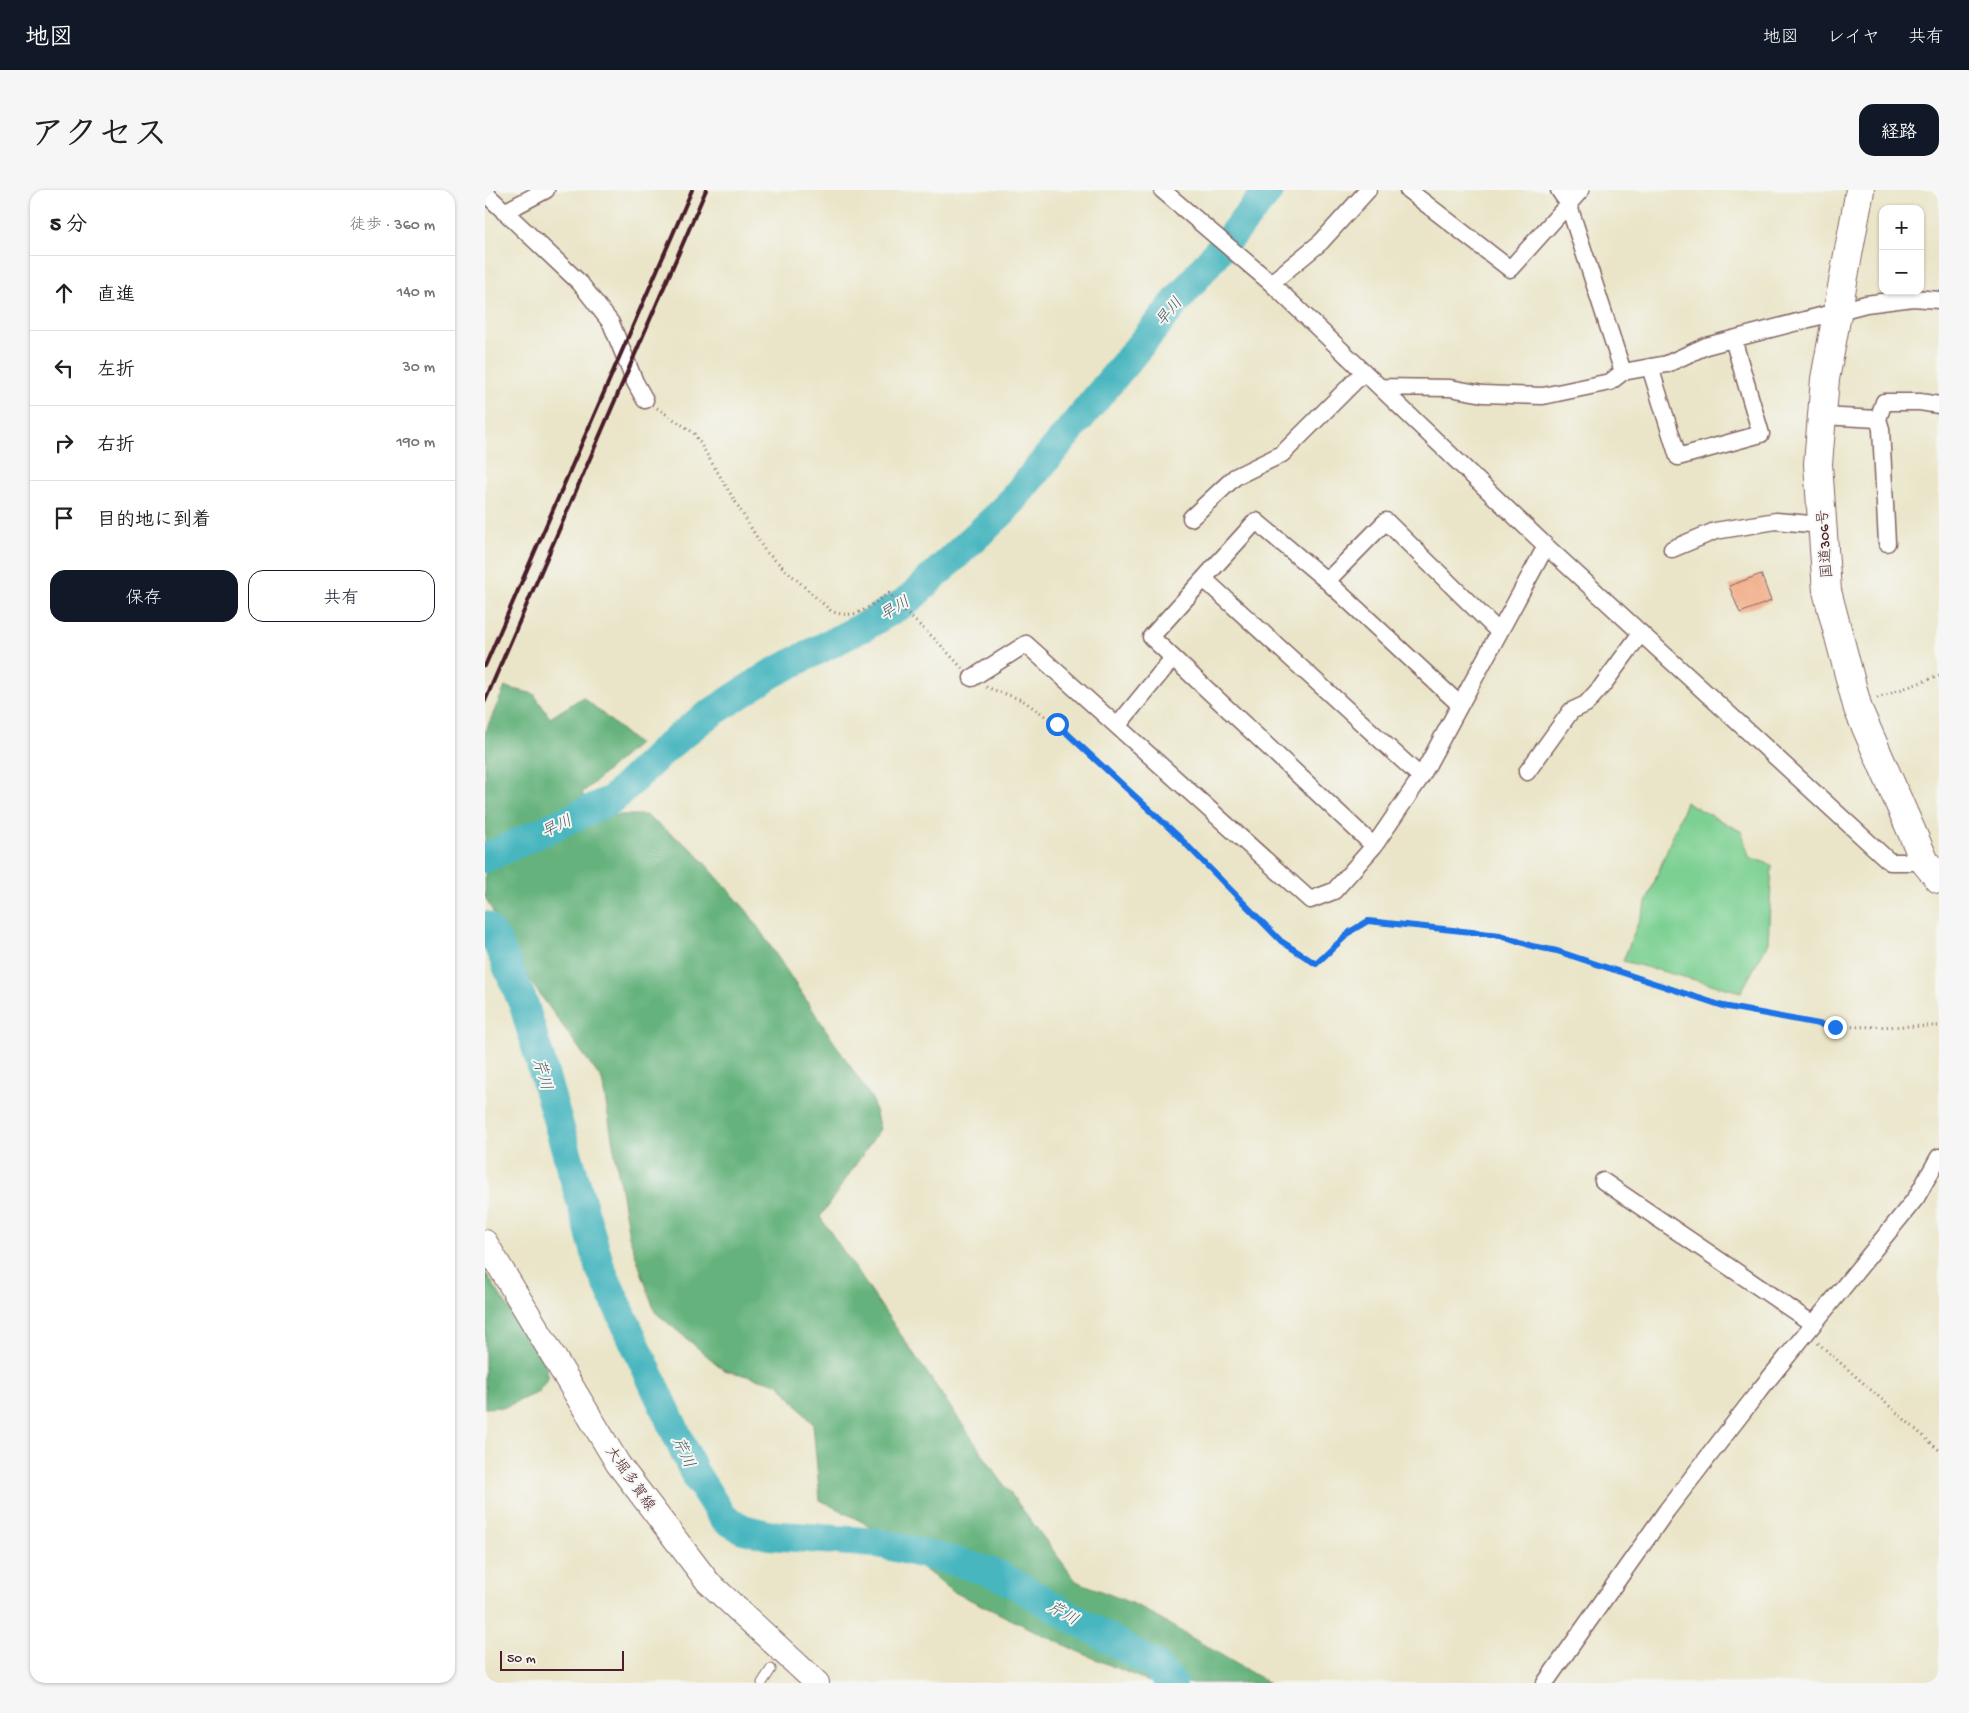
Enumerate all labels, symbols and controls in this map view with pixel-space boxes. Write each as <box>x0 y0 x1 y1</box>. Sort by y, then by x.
text: 地図 <box>25 25 73 54</box>
text: 地図 <box>1763 28 1799 49</box>
text: レイヤ <box>1827 28 1880 49</box>
text: 共有 <box>1908 28 1944 49</box>
button: 経路 <box>1859 104 1939 156</box>
text: アクセス <box>30 117 168 158</box>
map controls <box>1879 205 1924 295</box>
button: + <box>1879 205 1924 250</box>
text: 5 分 <box>50 214 87 239</box>
text: 徒歩 · 360 m <box>350 217 435 236</box>
button: − <box>1879 250 1924 295</box>
icon: ahead <box>50 279 78 307</box>
text: 140 m <box>397 284 435 303</box>
text: 直進 <box>97 285 135 308</box>
water label: 早川 <box>1152 294 1188 332</box>
icon: left <box>50 354 78 382</box>
text: 30 m <box>402 359 435 378</box>
text: 左折 <box>97 360 135 383</box>
icon: right <box>50 429 78 457</box>
text: 190 m <box>396 434 435 453</box>
text: 右折 <box>97 435 135 458</box>
icon: arrive <box>50 504 78 532</box>
street label: 国道306号 <box>1815 509 1837 579</box>
text: 目的地に到着 <box>97 510 211 533</box>
button: 保存 <box>50 570 238 622</box>
button: 共有 <box>248 570 435 622</box>
water label: 早川 <box>877 593 914 626</box>
route start <box>1046 713 1069 736</box>
water label: 早川 <box>539 812 576 844</box>
route end <box>1824 1016 1847 1039</box>
water label: 芹川 <box>527 1057 555 1093</box>
water label: 芹川 <box>666 1435 698 1472</box>
street label: 大堀多賀線 <box>600 1443 659 1515</box>
water label: 芹川 <box>1044 1598 1081 1631</box>
scale bar <box>500 1648 624 1671</box>
text: 50 m <box>507 1651 536 1668</box>

